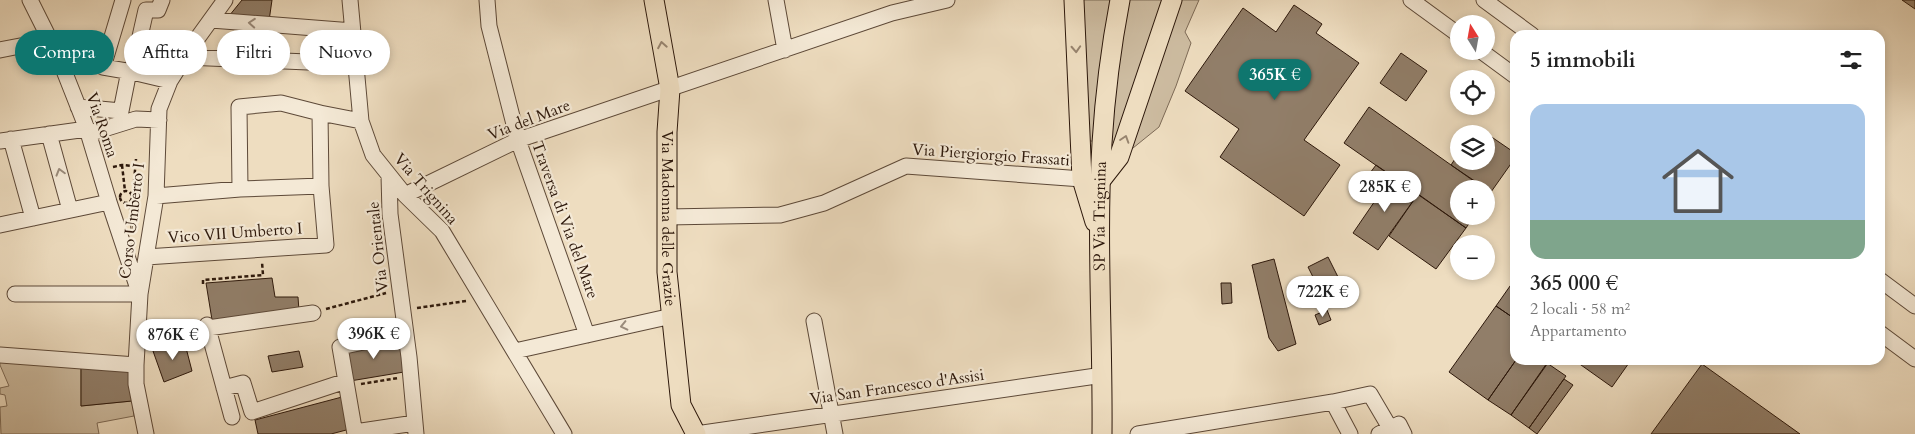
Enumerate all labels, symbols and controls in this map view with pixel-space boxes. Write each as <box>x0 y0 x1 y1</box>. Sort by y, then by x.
north arrow <box>1450 15 1495 60</box>
map controls <box>1450 15 1495 280</box>
one-way arrow <box>248 18 256 29</box>
chip: Compra <box>15 30 114 75</box>
chip: Affitta <box>124 30 207 75</box>
chip: Filtri <box>217 30 290 75</box>
chip: Nuovo <box>300 30 390 75</box>
one-way arrow <box>657 40 667 49</box>
one-way arrow <box>1071 45 1082 53</box>
text: 5 immobili <box>1530 46 1636 75</box>
icon: filters <box>1837 46 1865 74</box>
pin: 365K € <box>1234 58 1316 101</box>
text: 365K € <box>1249 64 1301 86</box>
button: locate <box>1450 70 1495 115</box>
street label: Via Roma <box>81 89 123 161</box>
street label: Via del Mare <box>485 94 573 146</box>
button: layers <box>1450 125 1495 170</box>
street label: Via Madonna delle Grazie <box>656 131 682 307</box>
one-way arrow <box>1120 135 1130 143</box>
icon: home <box>1653 136 1743 226</box>
street label: Traversa di Via del Mare <box>526 138 604 302</box>
street label: Via Piergiorgio Frassati <box>911 139 1071 172</box>
street label: Via Trignina <box>389 149 463 230</box>
street label: SP Via Trignina <box>1089 161 1112 271</box>
street label: Corso Umberto I <box>114 162 150 280</box>
one-way arrow <box>55 168 65 177</box>
pin: 285K € <box>1344 170 1426 213</box>
text: 285K € <box>1359 176 1411 198</box>
button: + <box>1450 180 1495 225</box>
street label: Via Orientale <box>362 200 394 294</box>
street label: Vico VII Umberto I <box>167 217 303 249</box>
button: − <box>1450 235 1495 280</box>
text: 365 000 € <box>1530 269 1618 298</box>
pin: 722K € <box>1282 276 1364 318</box>
text: 722K € <box>1297 281 1349 303</box>
text: 2 locali · 58 m² <box>1530 298 1630 320</box>
pin: 876K € <box>132 318 214 361</box>
pin: 396K € <box>333 318 415 360</box>
one-way arrow <box>620 320 628 331</box>
text: Appartamento <box>1530 320 1627 342</box>
text: 396K € <box>348 323 400 345</box>
text: 876K € <box>147 324 199 346</box>
street label: Via San Francesco d'Assisi <box>809 364 986 410</box>

